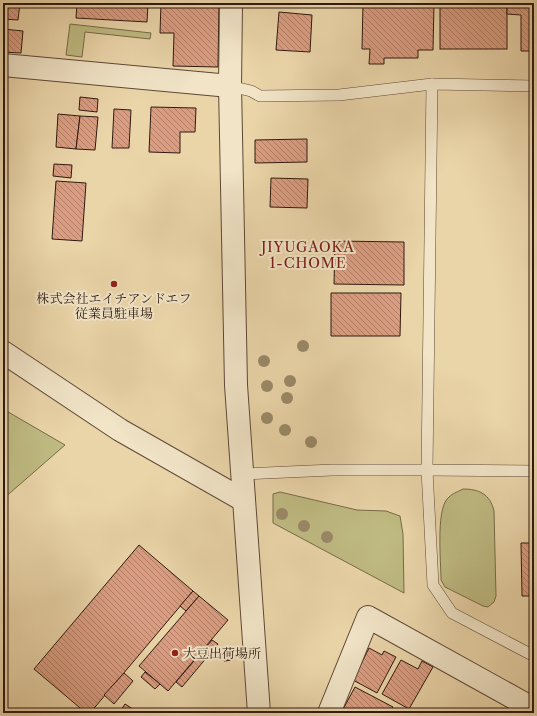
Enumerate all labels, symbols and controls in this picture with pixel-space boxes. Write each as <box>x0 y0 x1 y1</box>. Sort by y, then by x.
district label: JIYUGAOKA 1-CHOME <box>259 238 355 272</box>
marker: 株式会社エイチアンドエフ 従業員駐車場 <box>109 279 119 289</box>
place label: 株式会社エイチアンドエフ 従業員駐車場 <box>37 290 191 321</box>
place label: 大豆出荷場所 <box>183 645 261 661</box>
marker: 大豆出荷場所 <box>170 648 180 658</box>

